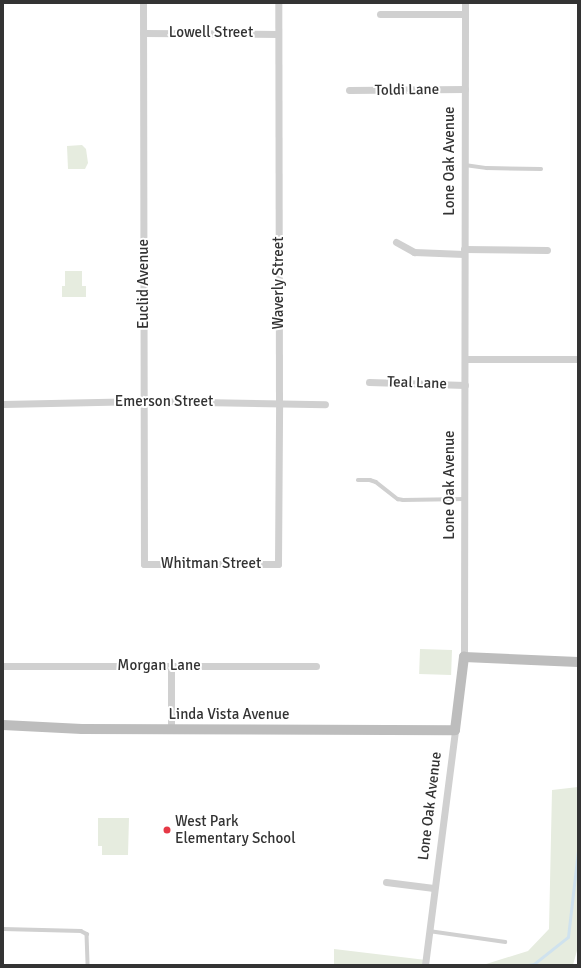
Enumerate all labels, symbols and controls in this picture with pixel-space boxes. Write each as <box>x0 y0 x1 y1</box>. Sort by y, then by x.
street label: Lowell Street <box>169 24 253 42</box>
street label: Toldi Lane <box>375 80 439 100</box>
street label: Lone Oak Avenue <box>441 106 459 216</box>
street label: Waverly Street <box>270 237 288 329</box>
street label: Euclid Avenue <box>135 239 153 329</box>
street label: Teal Lane <box>387 373 447 393</box>
street label: Emerson Street <box>115 393 213 411</box>
street label: Lone Oak Avenue <box>441 430 459 540</box>
street label: Whitman Street <box>161 555 261 573</box>
street label: Morgan Lane <box>117 657 201 675</box>
street label: Linda Vista Avenue <box>169 706 289 724</box>
street label: Lone Oak Avenue <box>414 751 446 861</box>
place label: West Park Elementary School <box>175 812 296 847</box>
marker: West Park Elementary School <box>162 825 172 835</box>

